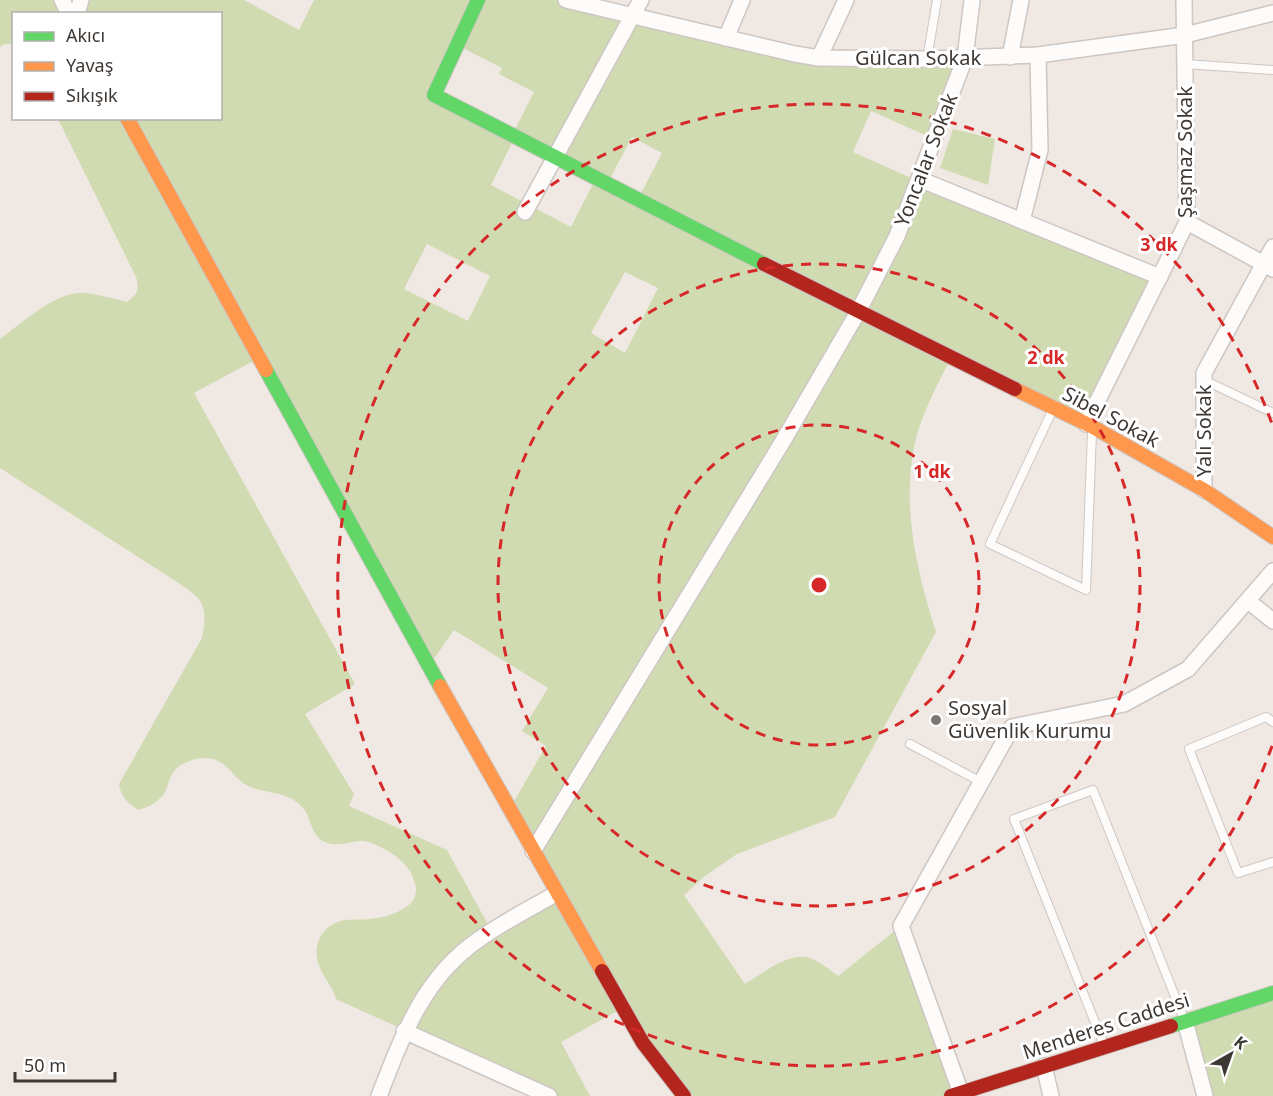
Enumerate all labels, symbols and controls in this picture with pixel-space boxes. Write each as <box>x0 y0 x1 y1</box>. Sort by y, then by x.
legend <box>12 12 222 120</box>
text: Akıcı <box>66 23 105 47</box>
street label: Gülcan Sokak <box>855 44 981 71</box>
text: Yavaş <box>66 53 113 77</box>
text: Sıkışık <box>66 83 118 107</box>
street label: Şaşmaz Sokak <box>1171 86 1198 218</box>
street label: Yoncalar Sokak <box>888 89 964 231</box>
text: 3 dk <box>1140 232 1179 256</box>
text: 2 dk <box>1027 345 1066 369</box>
street label: Sibel Sokak <box>1058 380 1165 453</box>
street label: Yalı Sokak <box>1190 384 1217 477</box>
text: 1 dk <box>913 459 952 483</box>
centre of rings <box>809 575 829 595</box>
place label: Sosyal Güvenlik Kurumu <box>948 694 1111 744</box>
marker: Sosyal Güvenlik Kurumu <box>929 713 943 727</box>
street label: Menderes Caddesi <box>1019 986 1193 1065</box>
north arrow <box>1201 1024 1261 1084</box>
text: K <box>1230 1031 1252 1055</box>
scale bar <box>15 1045 116 1083</box>
text: 50 m <box>24 1053 66 1077</box>

